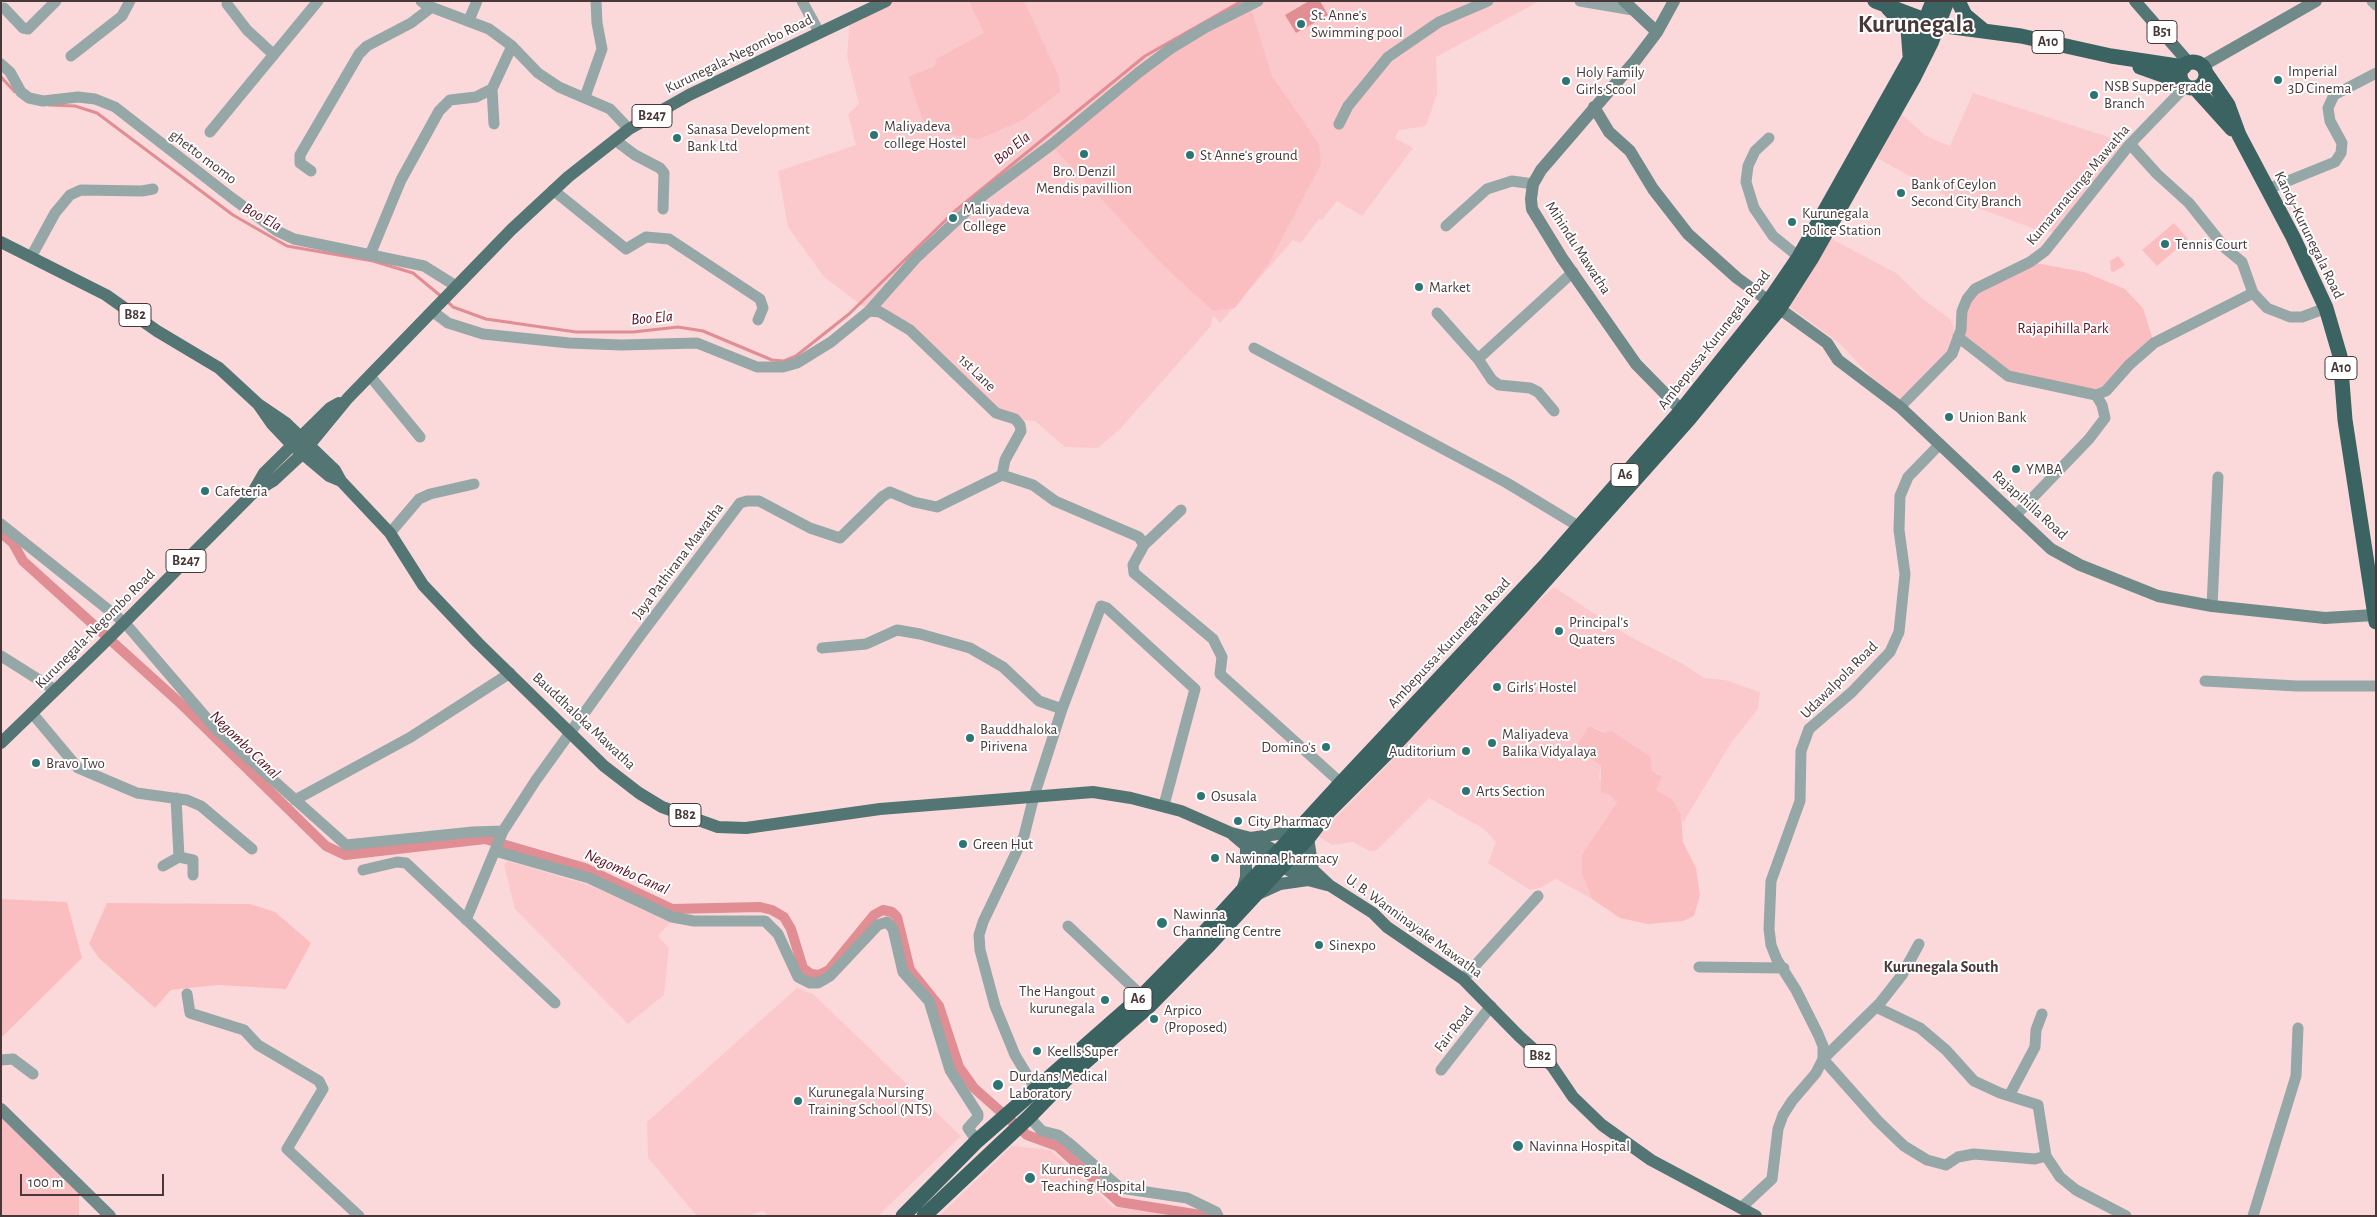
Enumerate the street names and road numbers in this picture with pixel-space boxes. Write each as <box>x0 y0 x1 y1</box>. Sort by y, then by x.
street label: Kurunegala-Negombo Road <box>662 10 816 98</box>
road number: B51 <box>2147 21 2177 44</box>
road number: A10 <box>2032 31 2064 54</box>
road number: B247 <box>632 104 672 128</box>
street label: Kumaranatunga Mawatha <box>2022 121 2134 249</box>
street label: ghetto momo <box>166 126 240 188</box>
street label: Kandy-Kurunegala Road <box>2270 168 2348 302</box>
street label: Mihindu Mawatha <box>1541 198 1615 298</box>
street label: Ambepussa-Kurunegala Road <box>1654 267 1774 413</box>
road number: B82 <box>119 304 151 326</box>
street label: 1st Lane <box>954 351 1000 395</box>
road number: A10 <box>2325 356 2357 379</box>
road number: A6 <box>1611 464 1639 486</box>
street label: Rajapihilla Road <box>1989 466 2071 544</box>
street label: Jaya Pathirana Mawatha <box>629 499 727 623</box>
road number: B247 <box>166 550 206 572</box>
street label: Kurunegala-Negombo Road <box>31 565 159 693</box>
street label: Ambepussa-Kurunegala Road <box>1384 574 1514 712</box>
street label: Udawalpola Road <box>1797 638 1881 722</box>
street label: Bauddhaloka Mawatha <box>529 669 639 773</box>
road number: B82 <box>669 804 701 826</box>
street label: U. B. Wanninayake Mawatha <box>1342 870 1486 982</box>
road number: A6 <box>1124 988 1152 1011</box>
street label: Fair Road <box>1430 1002 1478 1056</box>
road number: B82 <box>1524 1044 1556 1068</box>

